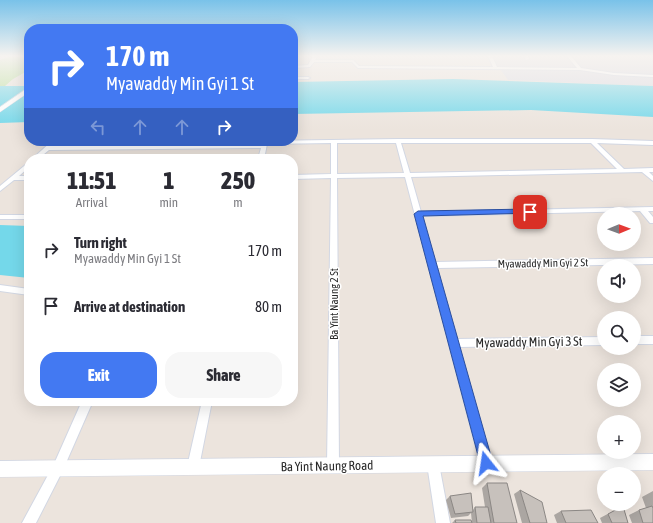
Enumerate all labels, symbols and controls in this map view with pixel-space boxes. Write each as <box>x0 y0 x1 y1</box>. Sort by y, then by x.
icon: right <box>40 40 92 92</box>
text: 170 m <box>106 40 169 72</box>
text: Myawaddy Min Gyi 1 St <box>106 73 254 94</box>
icon: left <box>87 116 109 138</box>
icon: ahead <box>129 116 151 138</box>
icon: ahead <box>171 116 193 138</box>
icon: right <box>213 116 235 138</box>
text: 11:51 <box>67 167 116 194</box>
text: 1 <box>163 167 174 194</box>
text: 250 <box>221 167 255 194</box>
text: Arrival <box>76 195 108 210</box>
text: min <box>159 195 178 210</box>
text: m <box>233 195 243 210</box>
pin <box>513 195 547 229</box>
icon: arrive <box>519 201 541 223</box>
north arrow <box>597 207 641 251</box>
map controls <box>597 207 641 511</box>
text: Turn right <box>74 234 127 251</box>
icon: right <box>40 239 62 261</box>
text: 170 m <box>248 242 282 259</box>
text: Myawaddy Min Gyi 1 St <box>74 251 181 266</box>
street label: Myawaddy Min Gyi 2 St <box>498 256 588 270</box>
button: sound <box>597 259 641 303</box>
street label: Ba Yint Naung 2 St <box>328 268 340 340</box>
icon: arrive <box>40 295 62 317</box>
text: Arrive at destination <box>74 298 185 315</box>
text: 80 m <box>255 298 282 315</box>
button: search <box>597 311 641 355</box>
street label: Myawaddy Min Gyi 3 St <box>475 334 583 350</box>
button: Exit <box>40 352 157 398</box>
button: Share <box>165 352 282 398</box>
button: layers <box>597 363 641 407</box>
button: + <box>597 415 641 459</box>
position arrow <box>465 442 507 484</box>
street label: Ba Yint Naung Road <box>281 458 373 474</box>
button: − <box>597 467 641 511</box>

